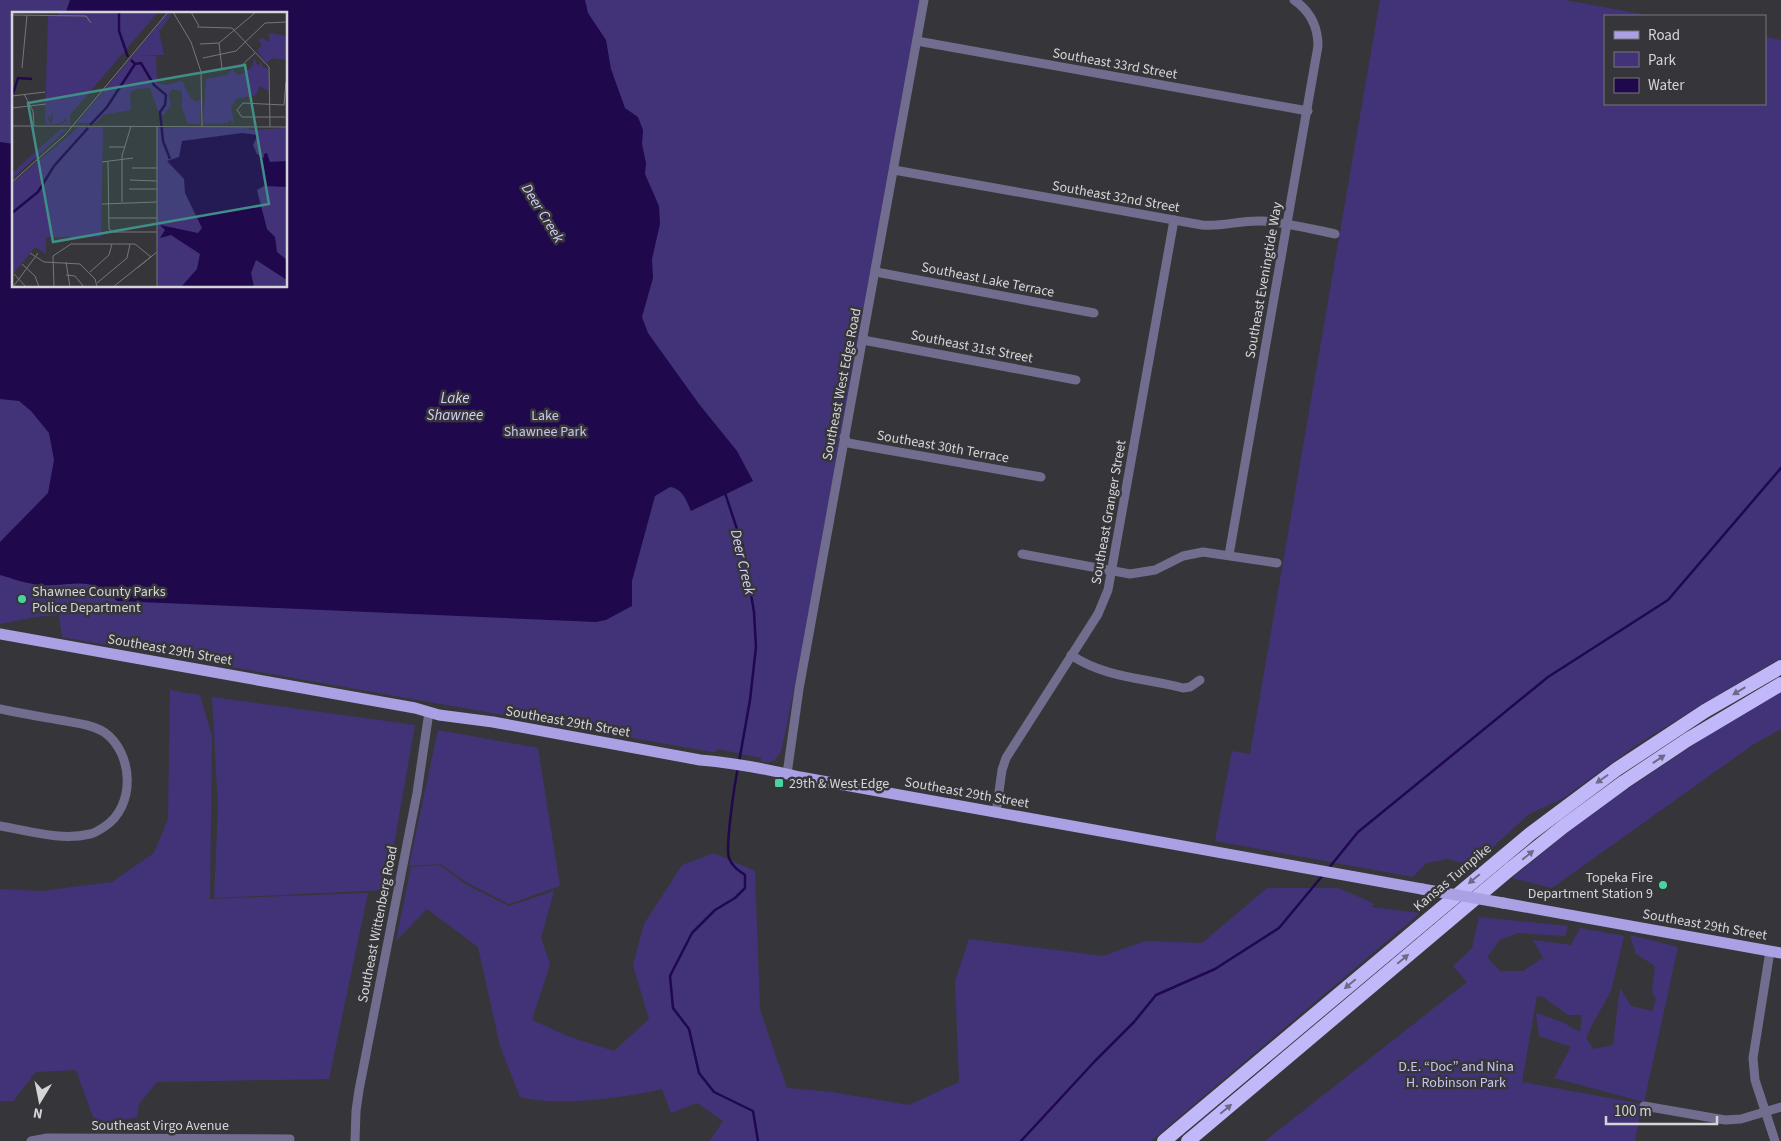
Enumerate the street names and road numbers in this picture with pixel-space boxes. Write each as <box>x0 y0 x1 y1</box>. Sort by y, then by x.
street label: Southeast 33rd Street <box>1051 43 1179 85</box>
street label: Southeast 32nd Street <box>1050 176 1181 218</box>
street label: Southeast Eveningtide Way <box>1240 200 1288 360</box>
street label: Southeast Lake Terrace <box>920 257 1056 303</box>
street label: Southeast West Edge Road <box>817 306 867 462</box>
street label: Southeast 31st Street <box>909 325 1035 369</box>
street label: Southeast 30th Terrace <box>875 426 1011 468</box>
street label: Southeast Granger Street <box>1086 438 1132 586</box>
street label: Southeast 29th Street <box>106 629 234 671</box>
street label: Southeast 29th Street <box>504 701 632 743</box>
street label: Southeast 29th Street <box>903 772 1031 814</box>
street label: Kansas Turnpike <box>1409 839 1496 916</box>
street label: Southeast Wittenberg Road <box>353 844 403 1004</box>
street label: Southeast 29th Street <box>1641 904 1769 946</box>
street label: Southeast Virgo Avenue <box>91 1116 229 1136</box>

